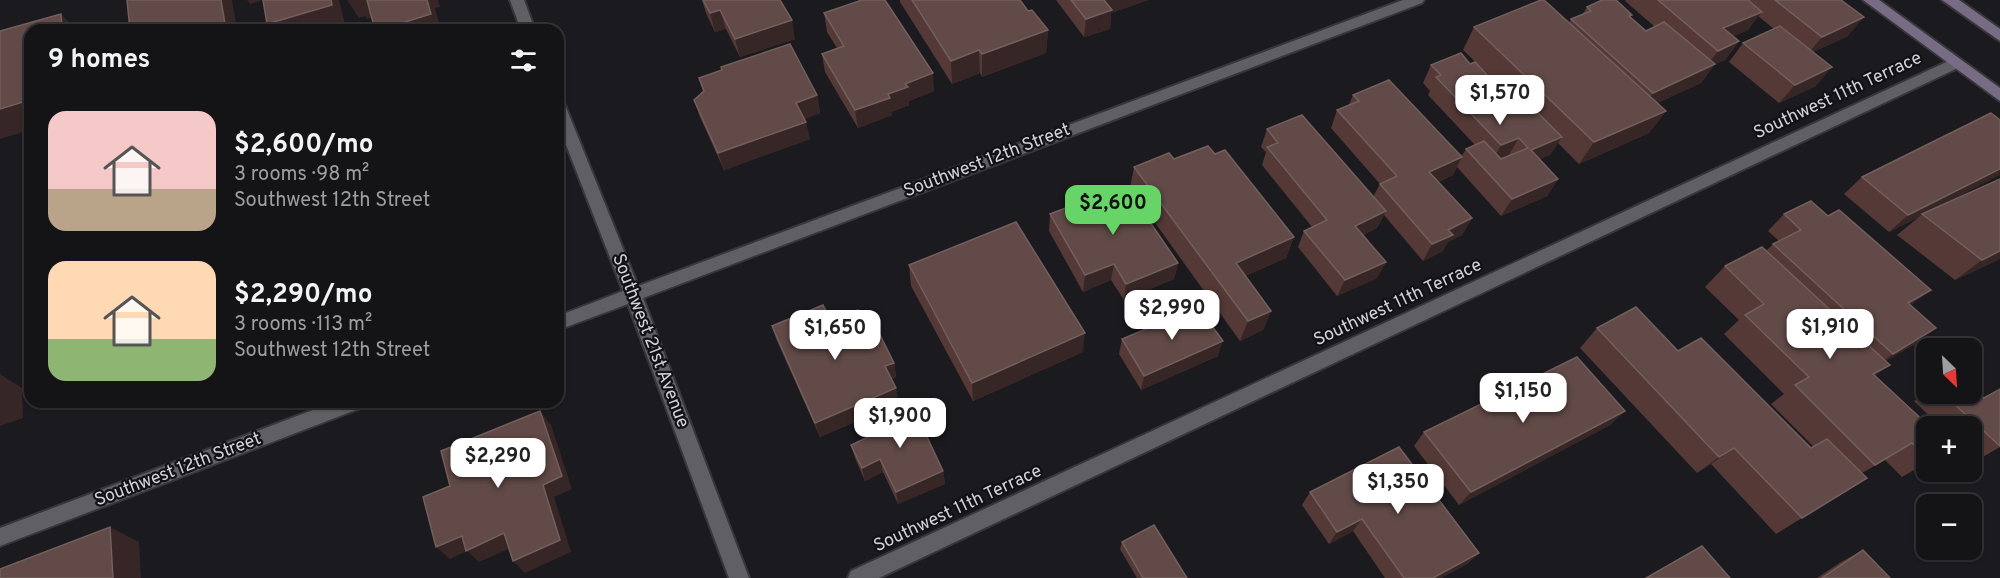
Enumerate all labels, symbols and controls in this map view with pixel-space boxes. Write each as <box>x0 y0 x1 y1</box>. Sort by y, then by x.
text: 9 homes <box>48 44 150 77</box>
icon: filters <box>507 44 540 77</box>
street label: Southwest 11th Terrace <box>1750 47 1926 145</box>
pin: $1,570 <box>1451 75 1549 126</box>
text: $1,570 <box>1469 81 1531 107</box>
street label: Southwest 12th Street <box>900 119 1074 203</box>
text: $2,600/mo <box>234 129 374 162</box>
icon: home <box>96 135 168 207</box>
text: 3 rooms · 98 m² <box>234 162 369 188</box>
pin: $2,600 <box>1064 185 1162 236</box>
text: Southwest 12th Street <box>234 188 430 214</box>
text: $2,600 <box>1079 191 1147 217</box>
street label: Southwest 21st Avenue <box>606 251 694 431</box>
street label: Southwest 11th Terrace <box>1310 254 1486 352</box>
text: $2,290/mo <box>234 279 372 312</box>
icon: home <box>96 285 168 357</box>
pin: $2,990 <box>1123 290 1221 341</box>
text: $2,990 <box>1138 296 1206 322</box>
pin: $1,910 <box>1781 309 1879 360</box>
pin: $1,650 <box>786 310 884 361</box>
text: 3 rooms · 113 m² <box>234 312 372 338</box>
text: $1,910 <box>1801 315 1859 341</box>
text: $1,650 <box>804 316 866 342</box>
text: Southwest 12th Street <box>234 338 430 364</box>
north arrow <box>1916 338 1982 404</box>
map controls <box>1916 338 1982 560</box>
pin: $1,150 <box>1474 373 1572 424</box>
text: $1,150 <box>1494 379 1552 405</box>
pin: $1,900 <box>851 398 949 449</box>
text: $1,900 <box>868 404 932 430</box>
button: + <box>1916 416 1982 482</box>
street label: Southwest 12th Street <box>91 428 265 512</box>
pin: $2,290 <box>449 438 547 489</box>
text: $2,290 <box>464 444 532 470</box>
street label: Southwest 11th Terrace <box>870 460 1046 558</box>
pin: $1,350 <box>1349 464 1447 515</box>
text: $1,350 <box>1367 470 1429 496</box>
button: − <box>1916 494 1982 560</box>

